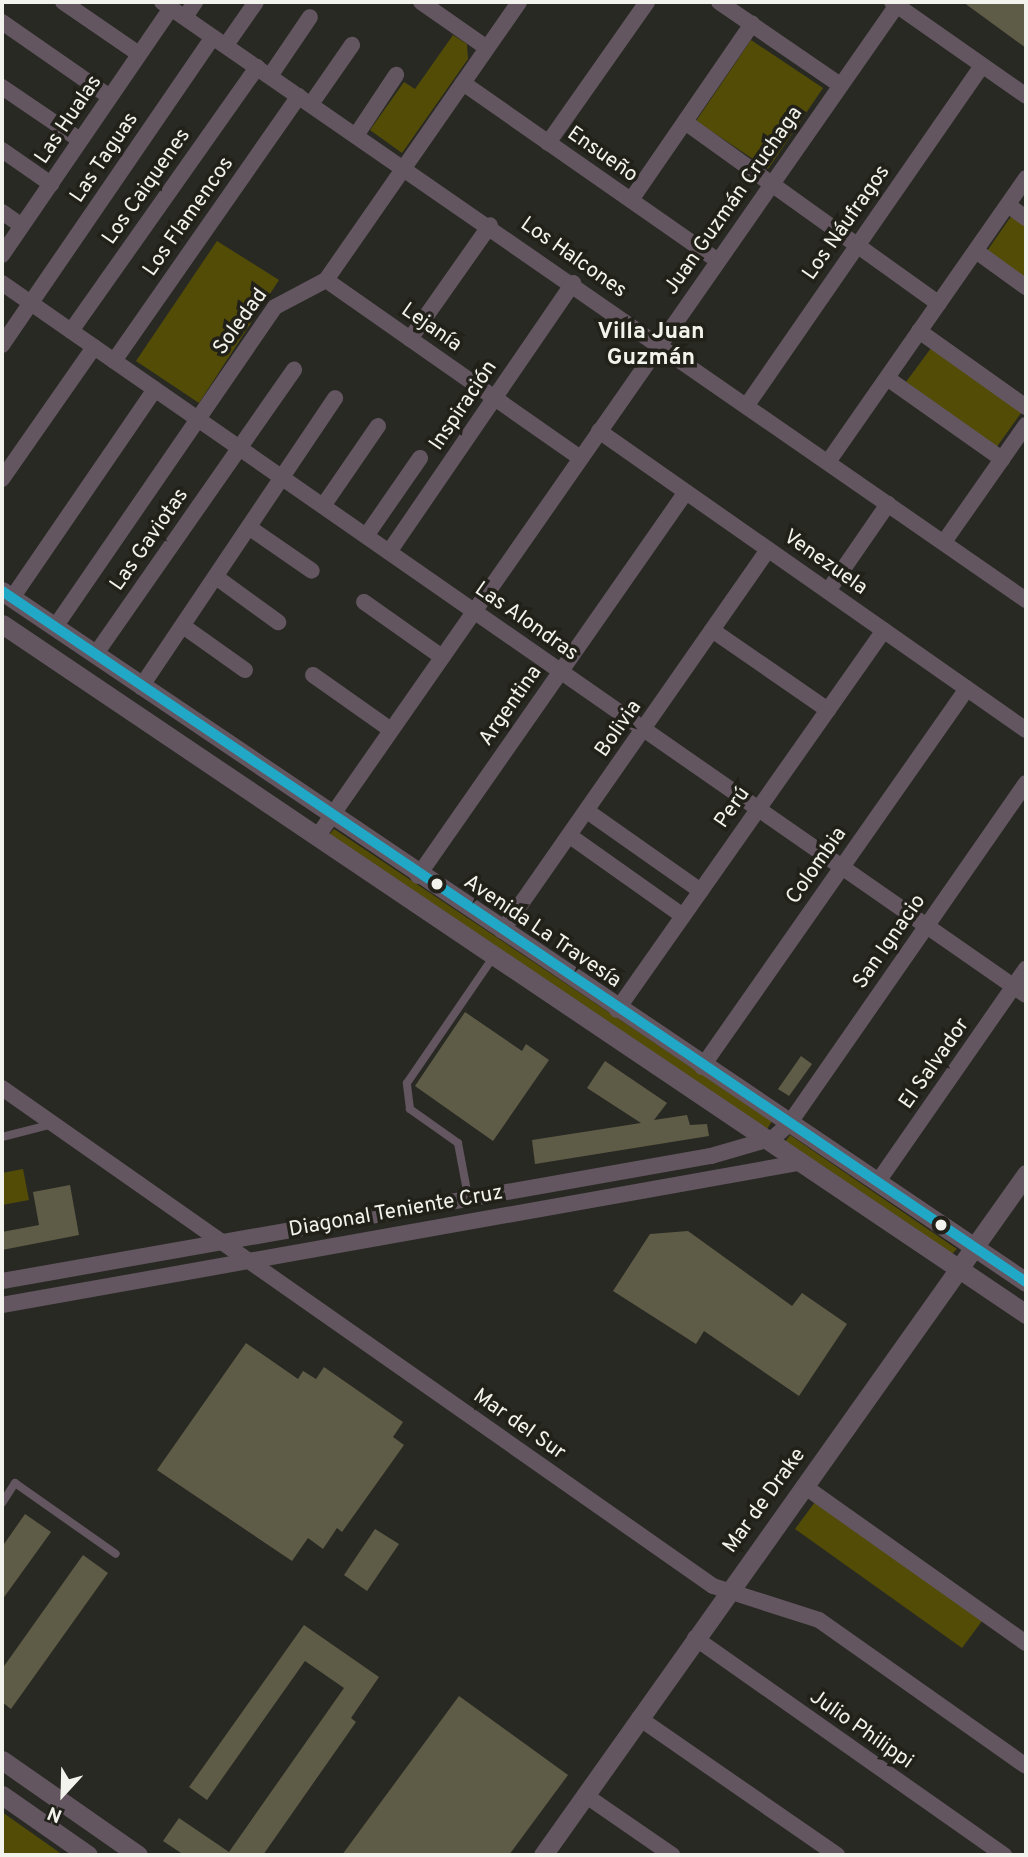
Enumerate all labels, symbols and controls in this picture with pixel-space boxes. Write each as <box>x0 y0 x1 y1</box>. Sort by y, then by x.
street label: Las Hualas <box>30 71 108 169</box>
street label: Juan Guzmán Cruchaga <box>659 102 809 300</box>
street label: Las Taguas <box>65 108 145 208</box>
street label: Ensueño <box>562 122 642 188</box>
street label: Los Caiquenes <box>98 124 196 250</box>
street label: Los Flamencos <box>138 152 240 282</box>
street label: Los Náufragos <box>798 161 896 285</box>
street label: Los Halcones <box>515 212 631 304</box>
street label: Soledad <box>208 284 274 360</box>
street label: Lejanía <box>396 298 466 358</box>
district label: Villa Juan Guzmán <box>597 319 705 373</box>
street label: Inspiración <box>425 356 503 456</box>
street label: Las Gaviotas <box>105 484 195 596</box>
street label: Venezuela <box>778 525 872 601</box>
street label: Las Alondras <box>469 577 583 667</box>
street label: Argentina <box>474 661 548 751</box>
street label: Bolivia <box>590 696 648 762</box>
street label: Perú <box>710 783 756 833</box>
street label: Colombia <box>781 823 853 909</box>
street label: Avenida La Travesía <box>458 870 626 994</box>
unlabelled marker <box>430 877 444 891</box>
street label: San Ignacio <box>848 890 932 994</box>
street label: El Salvador <box>894 1014 976 1114</box>
street label: Diagonal Teniente Cruz <box>287 1181 505 1243</box>
unlabelled marker <box>934 1218 948 1232</box>
street label: Mar del Sur <box>468 1384 570 1466</box>
street label: Mar de Drake <box>718 1444 812 1558</box>
street label: Julio Philippi <box>804 1685 918 1775</box>
north arrow <box>28 1759 98 1829</box>
text: N <box>44 1800 66 1827</box>

